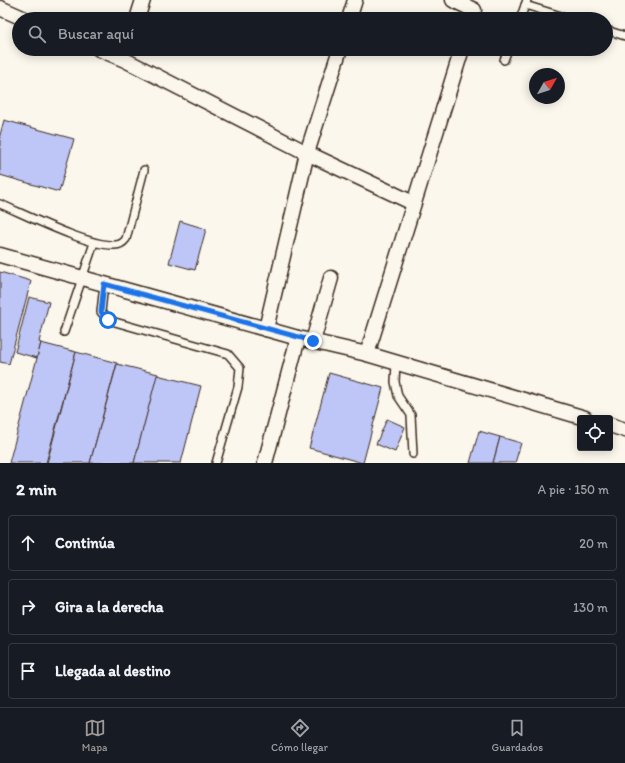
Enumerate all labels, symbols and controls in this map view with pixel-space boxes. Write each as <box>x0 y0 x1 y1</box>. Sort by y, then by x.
search box <box>12 12 613 56</box>
icon: search <box>26 23 48 45</box>
text: Buscar aquí <box>58 25 134 43</box>
north arrow <box>529 68 565 104</box>
route start <box>99 311 117 329</box>
route end <box>304 332 322 350</box>
map controls <box>577 415 613 451</box>
button: locate <box>577 415 613 451</box>
text: 2 min <box>16 479 56 499</box>
text: A pie · 150 m <box>538 482 609 497</box>
icon: ahead <box>17 532 39 554</box>
text: Continúa <box>55 534 115 552</box>
text: 20 m <box>579 536 608 551</box>
icon: right <box>17 596 39 618</box>
text: Gira a la derecha <box>55 598 164 616</box>
text: 130 m <box>573 600 608 615</box>
icon: arrive <box>17 660 39 682</box>
text: Llegada al destino <box>55 662 171 680</box>
tab: Mapa <box>82 717 107 754</box>
tab: Cómo llegar <box>271 717 328 754</box>
tab: Guardados <box>492 717 543 754</box>

